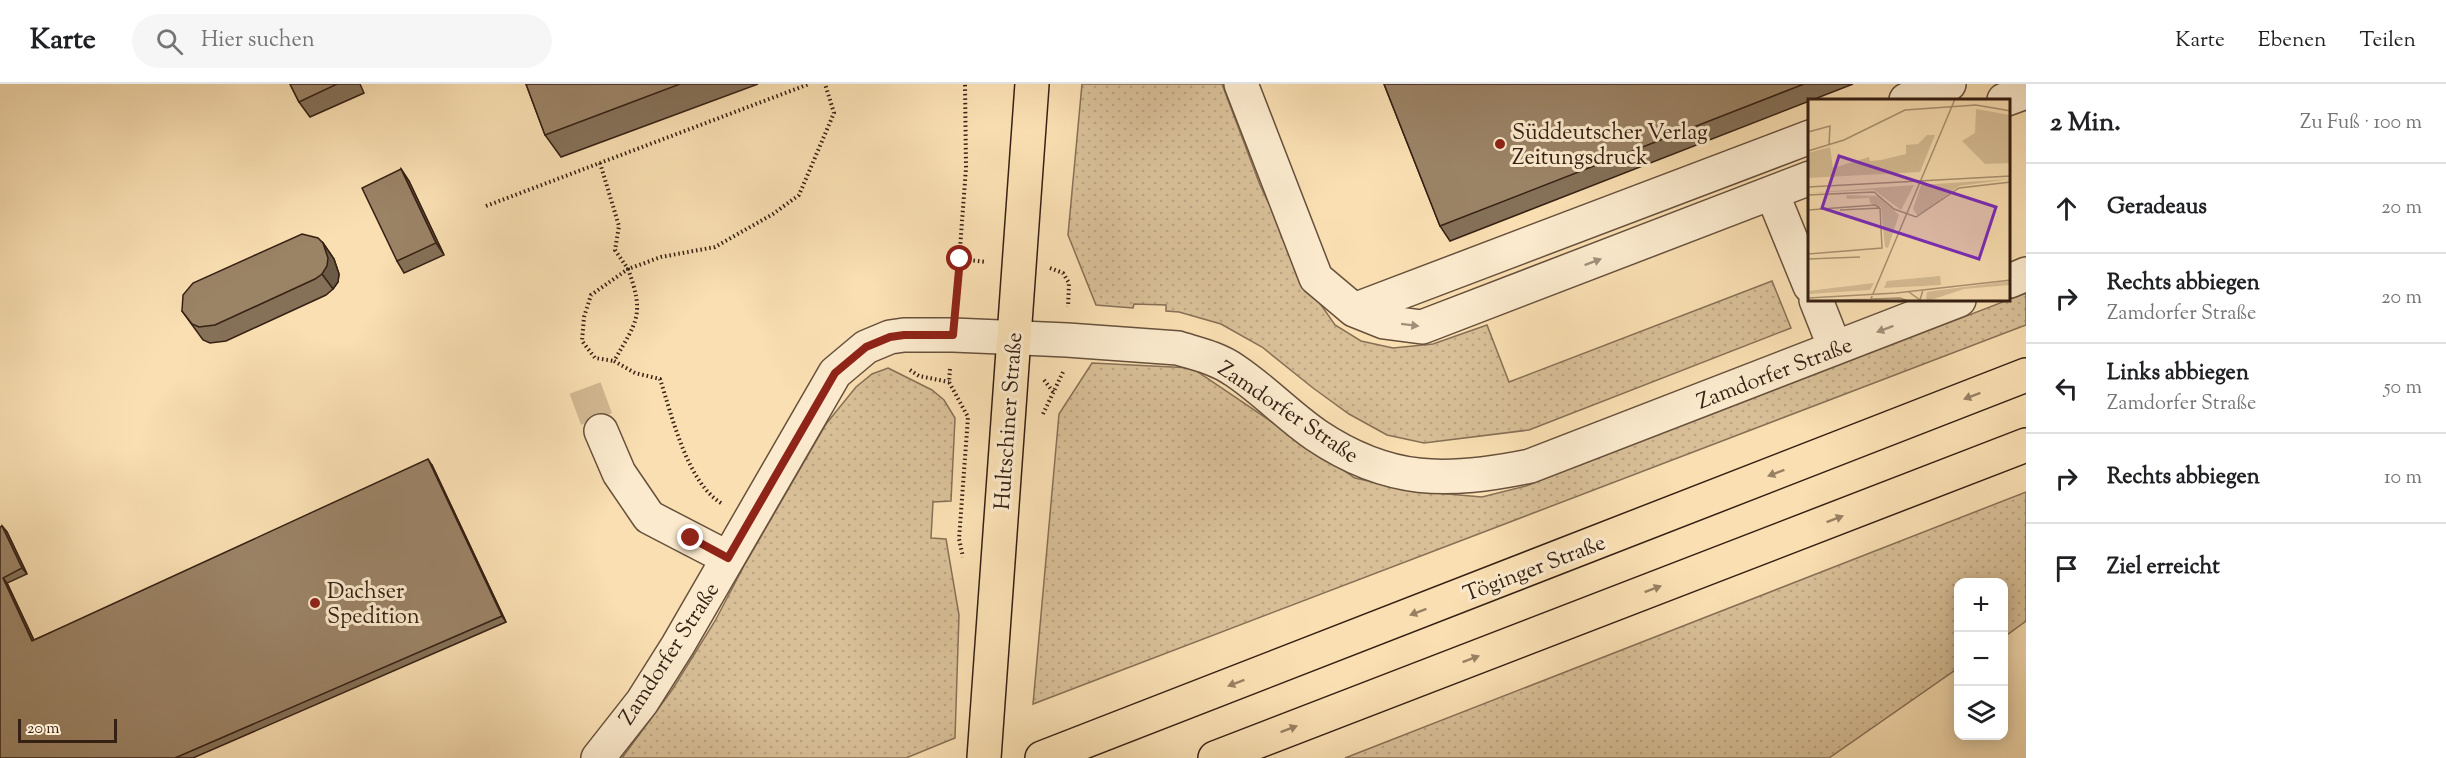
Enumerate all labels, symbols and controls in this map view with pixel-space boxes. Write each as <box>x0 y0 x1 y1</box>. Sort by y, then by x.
search box <box>132 14 552 68</box>
text: Karte <box>30 21 96 61</box>
icon: search <box>153 25 186 58</box>
text: Hier suchen <box>201 25 315 57</box>
text: Karte <box>2175 26 2225 56</box>
text: Ebenen <box>2258 26 2326 56</box>
text: Teilen <box>2359 26 2416 56</box>
inset map <box>1808 99 2011 302</box>
text: 2 Min. <box>2050 105 2121 142</box>
text: Zu Fuß · 100 m <box>2300 109 2422 138</box>
place label: Süddeutscher Verlag Zeitungsdruck <box>1512 118 1708 175</box>
marker: Süddeutscher Verlag Zeitungsdruck <box>1493 137 1507 151</box>
icon: ahead <box>2050 192 2083 225</box>
text: Geradeaus <box>2107 192 2207 224</box>
text: 20 m <box>2381 194 2422 223</box>
route start <box>946 245 972 271</box>
one-way arrow <box>1584 256 1602 266</box>
text: Rechts abbiegen <box>2107 268 2260 300</box>
icon: right <box>2050 282 2083 315</box>
text: 20 m <box>2381 284 2422 313</box>
text: Zamdorfer Straße <box>2107 300 2256 329</box>
one-way arrow <box>1400 321 1419 330</box>
one-way arrow <box>1876 324 1894 334</box>
street label: Zamdorfer Straße <box>1693 330 1857 419</box>
street label: Hultschiner Straße <box>988 331 1032 511</box>
street label: Zamdorfer Straße <box>1210 354 1364 473</box>
text: Links abbiegen <box>2107 358 2249 390</box>
icon: left <box>2050 372 2083 405</box>
text: 50 m <box>2384 374 2422 403</box>
text: Zamdorfer Straße <box>2107 390 2256 419</box>
one-way arrow <box>1962 391 1980 401</box>
icon: right <box>2050 462 2083 495</box>
text: Rechts abbiegen <box>2107 462 2260 494</box>
text: 10 m <box>2384 464 2422 493</box>
one-way arrow <box>1766 468 1784 478</box>
one-way arrow <box>1826 514 1844 523</box>
route end <box>677 524 703 550</box>
street label: Töginger Straße <box>1459 528 1611 612</box>
icon: arrive <box>2050 552 2083 585</box>
text: Ziel erreicht <box>2107 552 2220 584</box>
place label: Dachser Spedition <box>327 577 420 634</box>
street label: Zamdorfer Straße <box>612 577 729 732</box>
map controls <box>1954 578 2008 740</box>
button: + <box>1954 578 2008 632</box>
one-way arrow <box>1645 584 1663 594</box>
marker: Dachser Spedition <box>308 596 322 610</box>
one-way arrow <box>1408 607 1426 617</box>
button: − <box>1954 632 2008 686</box>
one-way arrow <box>1463 654 1481 664</box>
one-way arrow <box>1227 678 1245 688</box>
button: layers <box>1954 686 2008 740</box>
scale bar <box>18 716 117 744</box>
text: 20 m <box>27 718 60 741</box>
one-way arrow <box>1281 724 1299 734</box>

